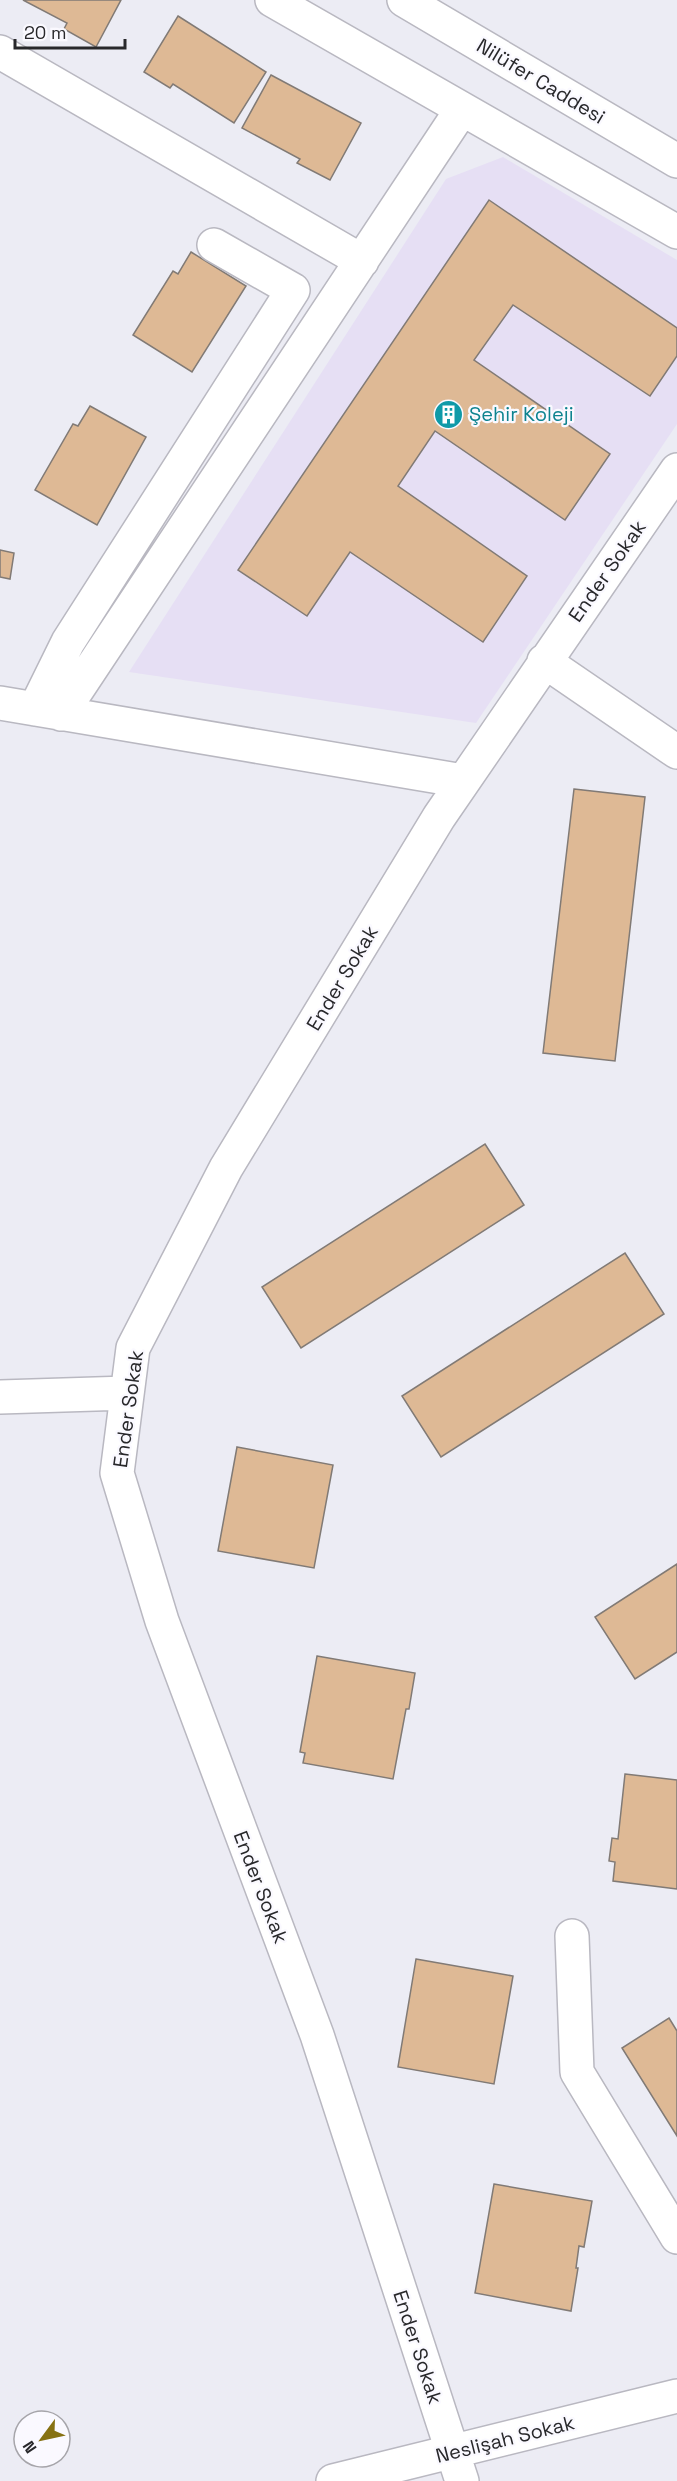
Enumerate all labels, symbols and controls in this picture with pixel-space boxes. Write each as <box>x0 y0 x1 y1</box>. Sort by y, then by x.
scale bar <box>15 12 124 50</box>
text: 20 m <box>24 21 67 44</box>
street label: Nilüfer Caddesi <box>472 32 610 130</box>
building icon: Şehir Koleji <box>432 398 464 430</box>
place label: Şehir Koleji <box>469 401 574 427</box>
street label: Ender Sokak <box>562 515 652 627</box>
street label: Ender Sokak <box>300 920 384 1035</box>
street label: Ender Sokak <box>107 1348 149 1469</box>
street label: Ender Sokak <box>228 1827 294 1947</box>
street label: Ender Sokak <box>387 2287 449 2408</box>
north arrow <box>12 2409 72 2469</box>
street label: Neslişah Sokak <box>433 2409 577 2469</box>
text: N <box>18 2437 42 2457</box>

